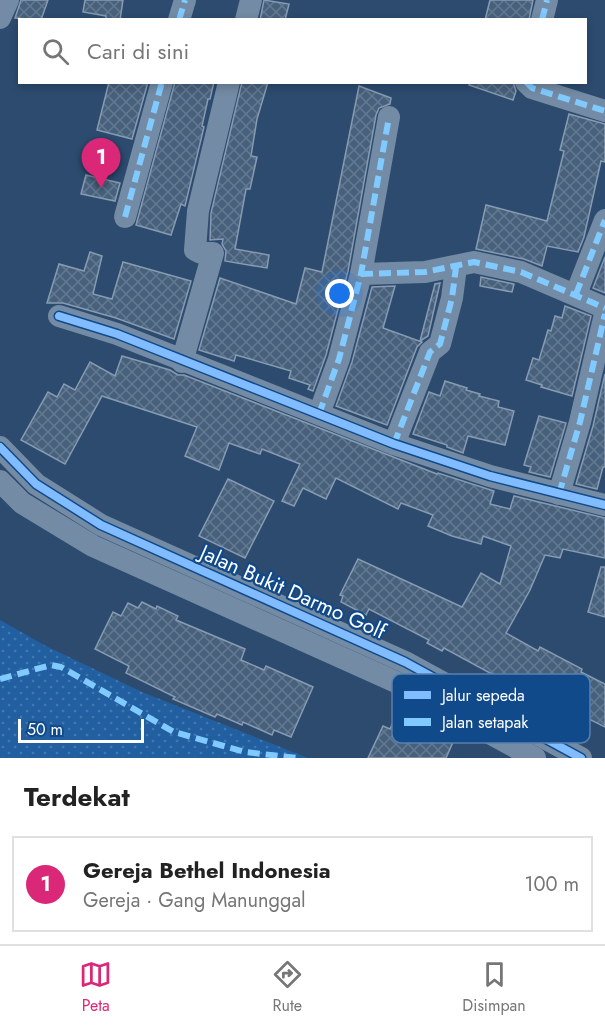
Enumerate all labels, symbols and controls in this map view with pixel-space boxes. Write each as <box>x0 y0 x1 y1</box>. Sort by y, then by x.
search box <box>18 18 587 84</box>
icon: search <box>39 35 72 68</box>
text: Cari di sini <box>87 35 189 67</box>
pin: 1 <box>82 138 120 188</box>
your location <box>325 279 354 308</box>
street label: Jalan Bukit Darmo Golf <box>193 536 392 647</box>
legend <box>392 674 590 743</box>
text: Jalur sepeda <box>440 684 525 707</box>
text: Jalan setapak <box>440 711 529 734</box>
scale bar <box>18 716 144 744</box>
text: 50 m <box>27 718 63 741</box>
text: Terdekat <box>24 778 130 816</box>
text: Gereja Bethel Indonesia <box>83 854 331 886</box>
text: 1 <box>40 870 51 899</box>
text: 100 m <box>524 870 579 899</box>
text: Gereja · Gang Manunggal <box>83 886 306 915</box>
tab: Peta <box>79 958 112 1017</box>
tab: Rute <box>271 958 304 1017</box>
tab: Disimpan <box>462 958 526 1017</box>

